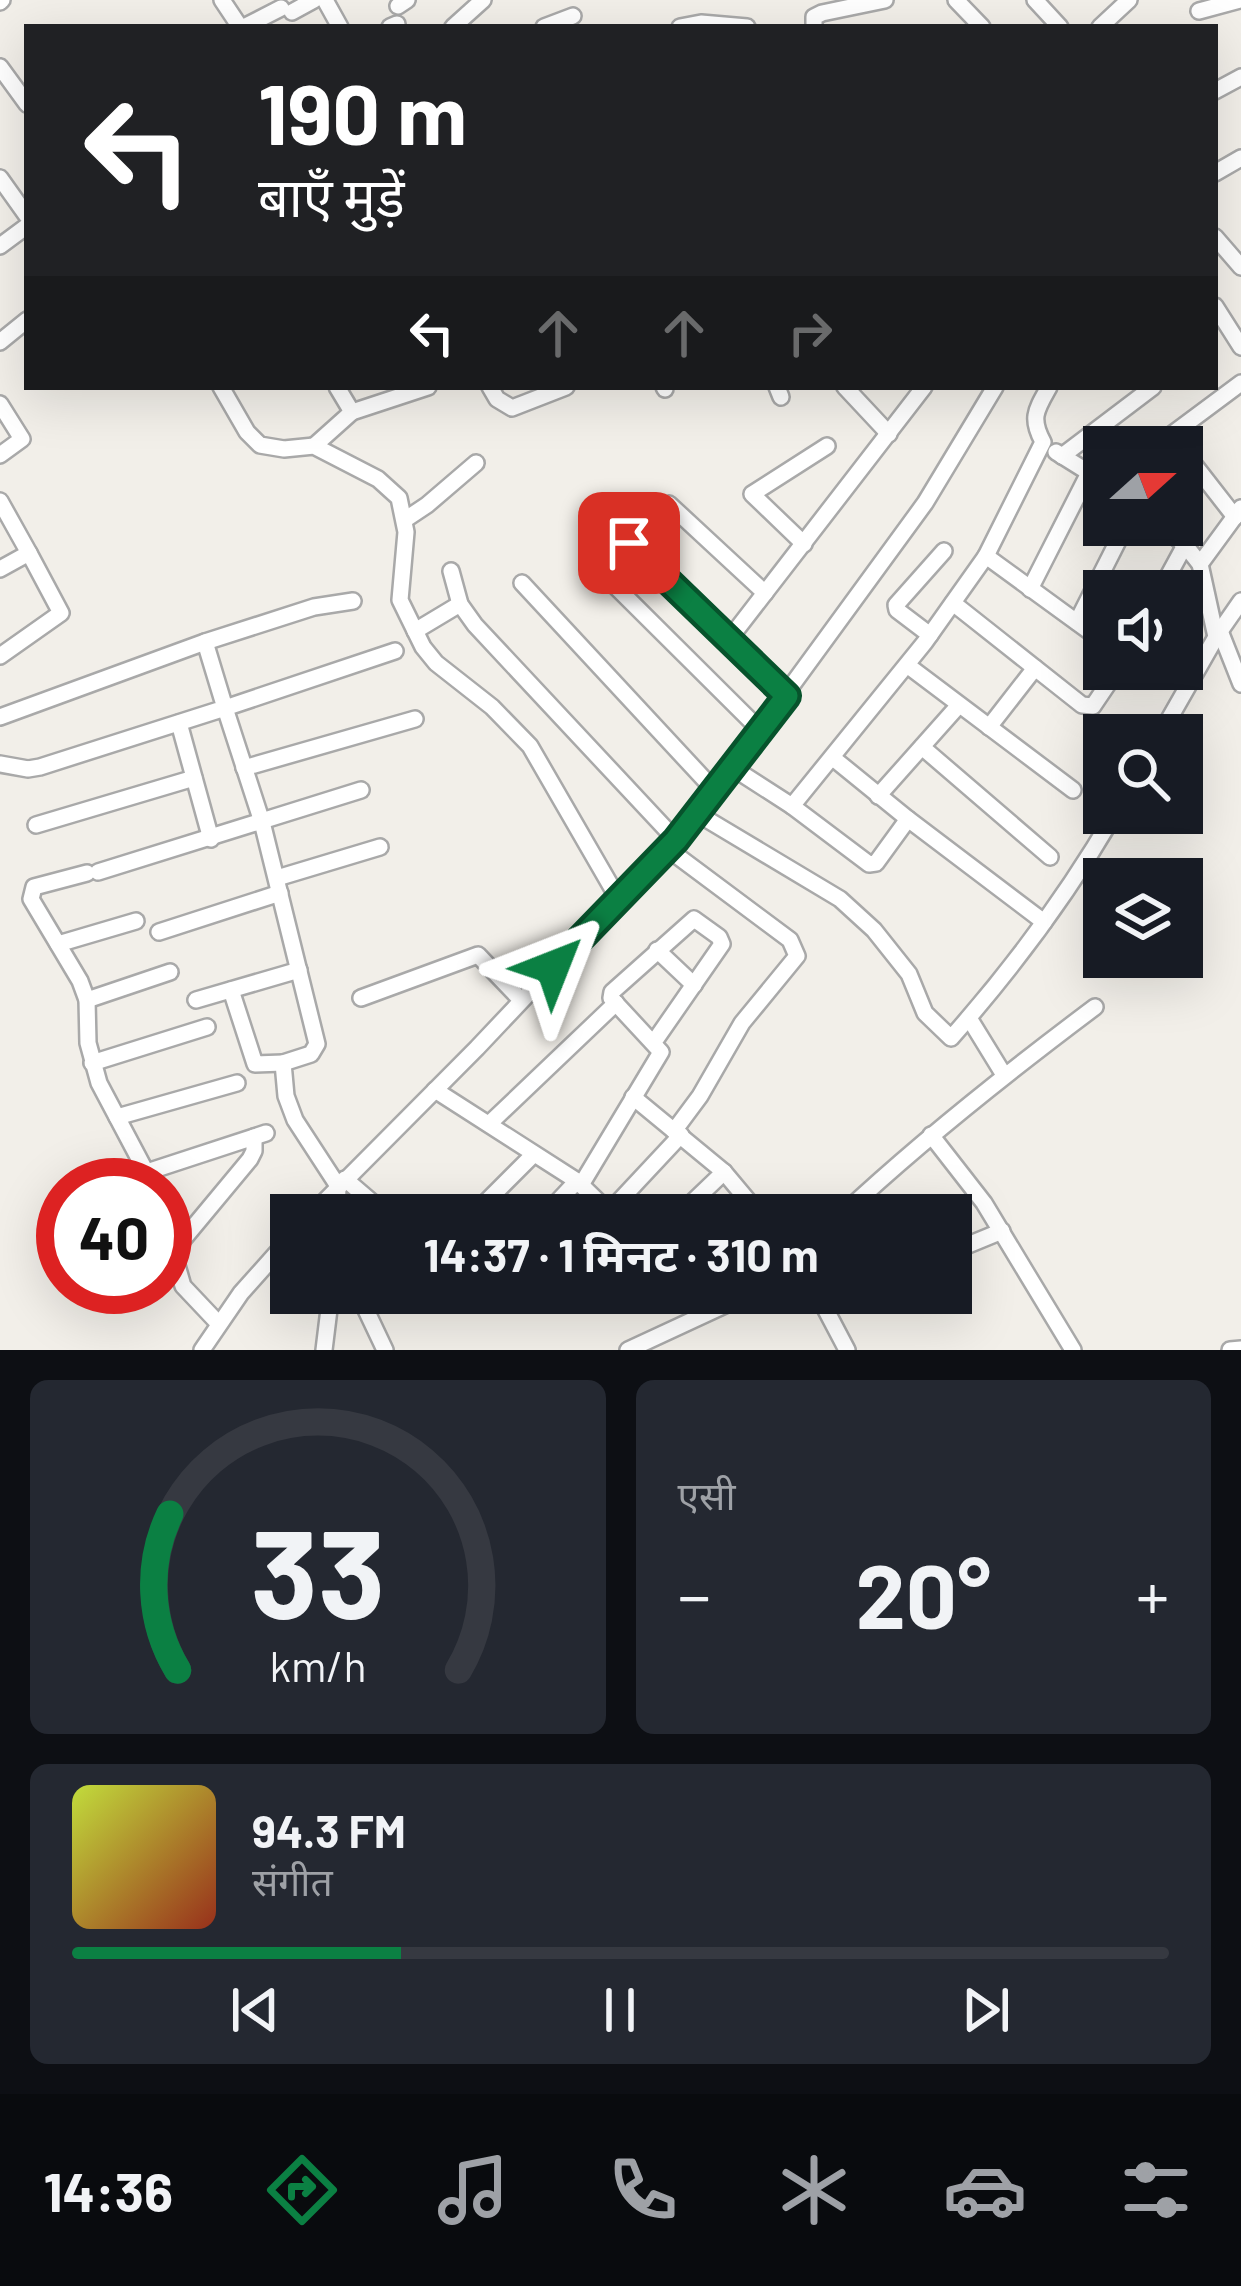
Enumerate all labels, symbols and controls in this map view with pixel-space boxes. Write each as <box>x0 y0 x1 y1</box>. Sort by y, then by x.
text: 190 m <box>258 61 467 162</box>
icon: left <box>60 72 216 228</box>
text: बाएँ मुड़ें <box>258 163 405 228</box>
icon: left <box>399 300 465 366</box>
icon: ahead <box>525 300 591 366</box>
icon: ahead <box>651 300 717 366</box>
icon: right <box>777 300 843 366</box>
north arrow <box>1083 426 1203 546</box>
map controls <box>1083 426 1203 978</box>
pin <box>578 492 680 594</box>
icon: arrive <box>596 510 662 576</box>
button: sound <box>1083 570 1203 690</box>
button: search <box>1083 714 1203 834</box>
button: layers <box>1083 858 1203 978</box>
position arrow <box>490 904 616 1030</box>
speed limit sign: 40 <box>36 1158 192 1314</box>
text: 14:37 · 1 मिनट · 310 m <box>423 1227 819 1281</box>
text: एसी <box>678 1471 736 1518</box>
text: 33 <box>250 1494 385 1644</box>
text: 20° <box>855 1539 991 1647</box>
text: − <box>678 1554 711 1633</box>
text: + <box>1136 1554 1169 1633</box>
text: km/h <box>269 1639 366 1691</box>
text: 94.3 FM <box>252 1803 406 1857</box>
text: संगीत <box>252 1857 333 1904</box>
icon: previous <box>222 1977 288 2043</box>
icon: pause <box>587 1977 653 2043</box>
icon: next <box>953 1977 1019 2043</box>
icon: directions <box>260 2148 344 2232</box>
icon: music <box>431 2148 515 2232</box>
icon: phone <box>601 2148 685 2232</box>
icon: climate <box>772 2148 856 2232</box>
icon: car <box>943 2148 1027 2232</box>
icon: filters <box>1114 2148 1198 2232</box>
text: 14:36 <box>43 2158 173 2223</box>

